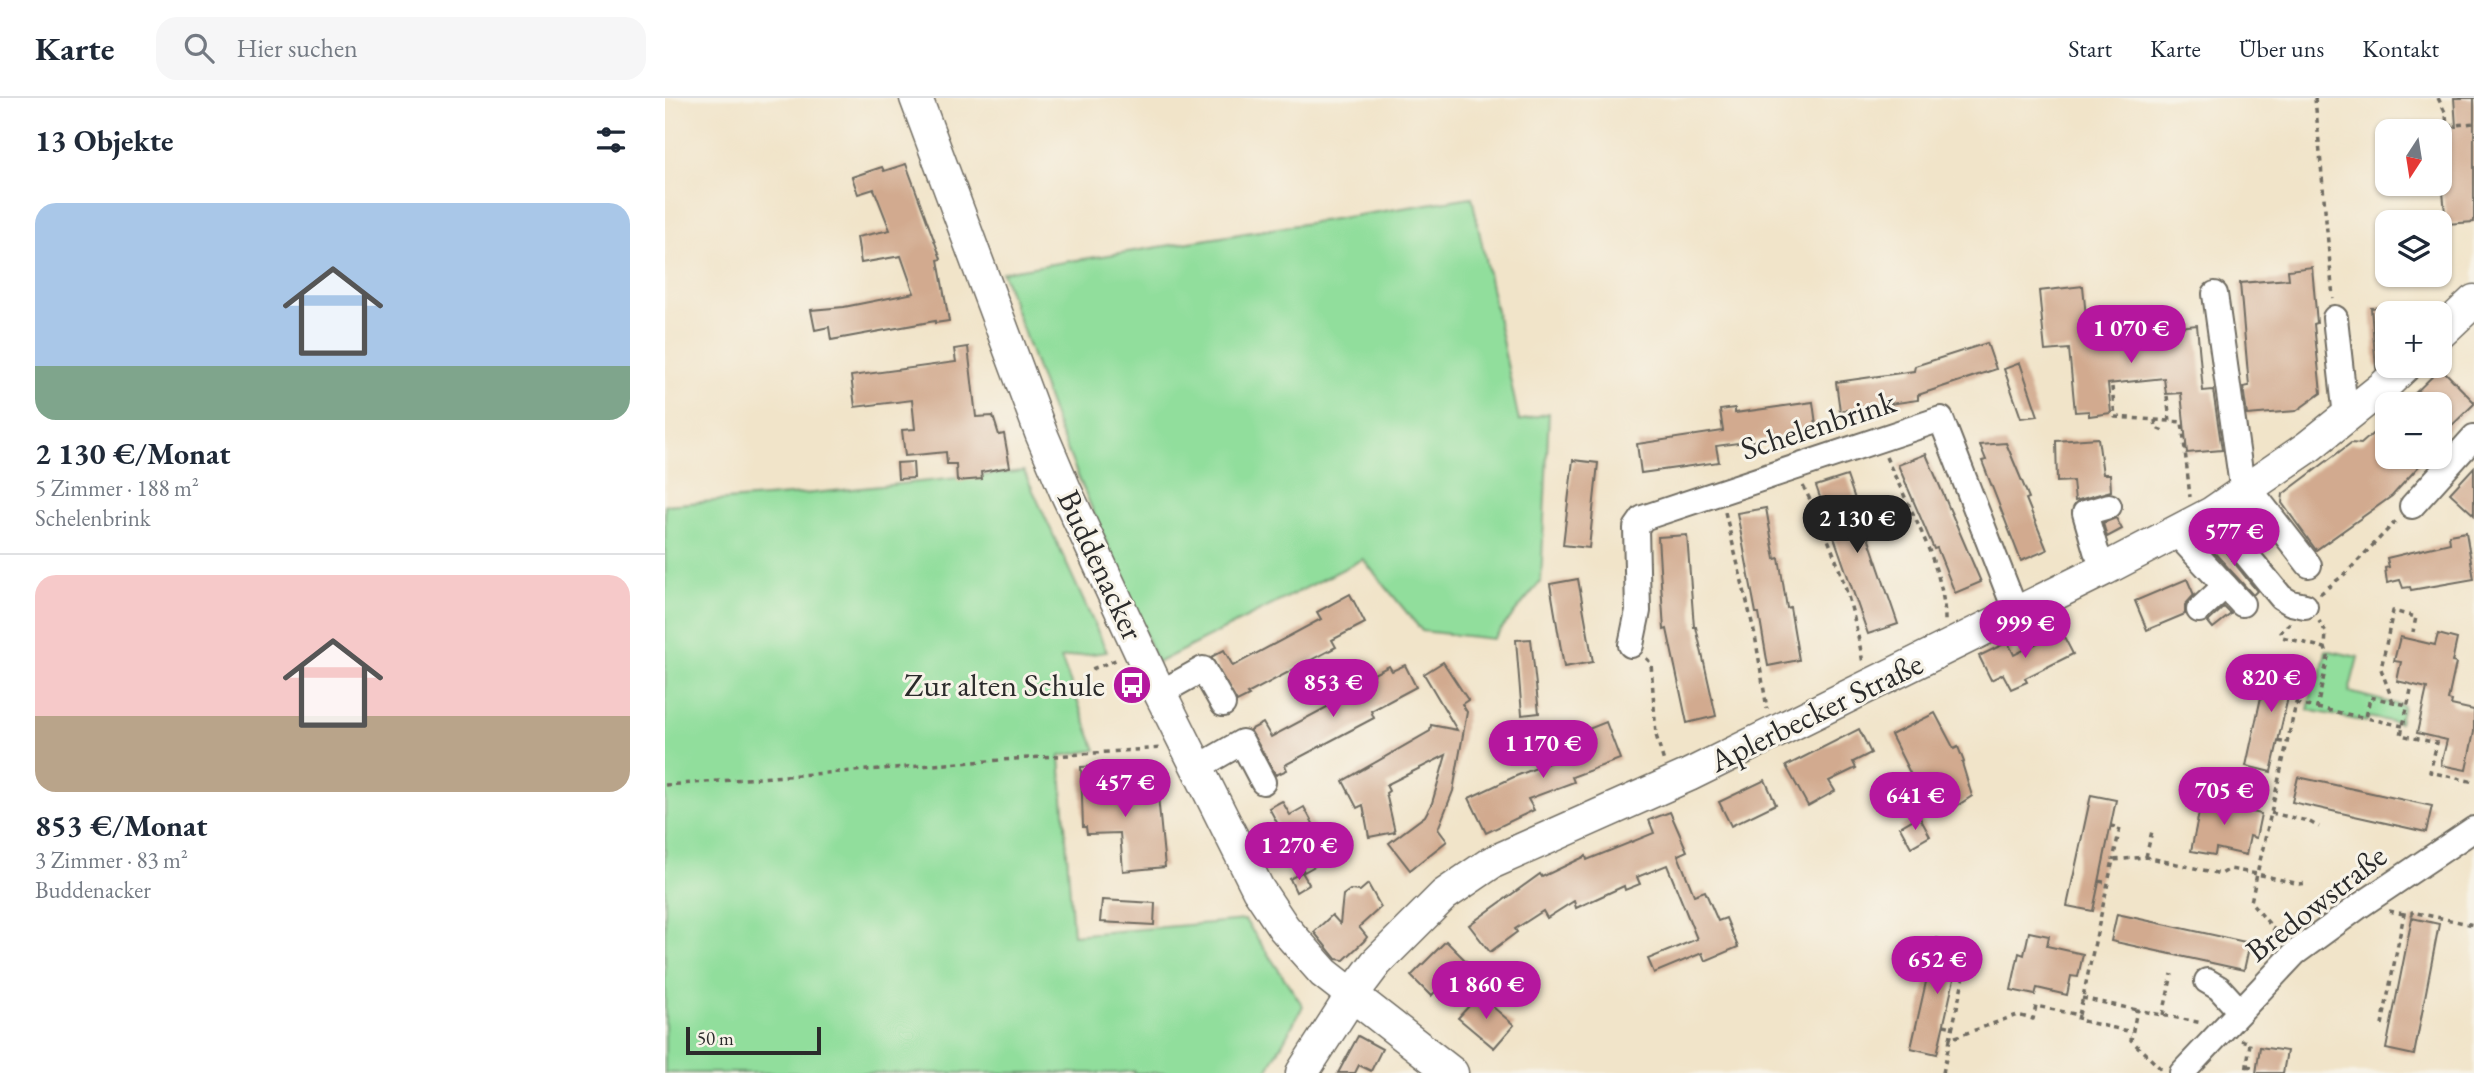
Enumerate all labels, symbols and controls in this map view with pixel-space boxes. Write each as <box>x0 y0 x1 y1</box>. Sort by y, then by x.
search box <box>156 17 646 80</box>
text: Karte <box>35 27 114 70</box>
icon: search <box>180 29 218 67</box>
text: Hier suchen <box>236 31 358 65</box>
text: Start <box>2068 33 2112 64</box>
text: Karte <box>2150 33 2201 64</box>
text: Über uns <box>2239 33 2324 64</box>
text: Kontakt <box>2362 33 2439 64</box>
north arrow <box>2375 119 2452 196</box>
map controls <box>2375 119 2452 469</box>
text: 13 Objekte <box>35 121 174 160</box>
icon: filters <box>592 121 630 159</box>
button: layers <box>2375 210 2452 287</box>
icon: home <box>270 248 396 374</box>
button: + <box>2375 301 2452 378</box>
pin: 1 070 € <box>2066 306 2196 365</box>
text: 1 070 € <box>2093 313 2169 343</box>
street label: Schelenbrink <box>1735 380 1902 470</box>
button: − <box>2375 392 2452 469</box>
text: 2 130 €/Monat <box>35 434 230 473</box>
text: 5 Zimmer · 188 m² <box>35 473 199 503</box>
street label: Buddenacker <box>1048 483 1154 647</box>
pin: 2 130 € <box>1792 496 1922 555</box>
text: Schelenbrink <box>35 503 151 533</box>
text: 2 130 € <box>1819 503 1895 533</box>
pin: 577 € <box>2185 508 2283 568</box>
text: 577 € <box>2205 516 2263 546</box>
pin: 999 € <box>1976 601 2074 660</box>
text: 999 € <box>1996 608 2054 638</box>
icon: home <box>270 620 396 746</box>
street label: Aplerbecker Straße <box>1701 642 1930 782</box>
pin: 820 € <box>2222 654 2320 714</box>
pin: 853 € <box>1284 660 1382 719</box>
text: 820 € <box>2242 662 2300 692</box>
place label: Zur alten Schule <box>904 664 1105 706</box>
bus stop icon: Zur alten Schule <box>1111 664 1153 706</box>
text: 853 € <box>1304 667 1362 697</box>
pin: 1 170 € <box>1478 720 1608 780</box>
text: 1 170 € <box>1505 728 1581 758</box>
pin: 457 € <box>1076 760 1174 819</box>
text: 457 € <box>1096 767 1154 797</box>
pin: 705 € <box>2175 768 2273 827</box>
pin: 641 € <box>1866 772 1964 832</box>
text: 705 € <box>2195 775 2253 805</box>
text: 641 € <box>1886 780 1944 810</box>
text: 853 €/Monat <box>35 806 207 845</box>
pin: 1 270 € <box>1234 822 1364 882</box>
text: 1 270 € <box>1261 830 1337 860</box>
street label: Bredowstraße <box>2237 835 2395 971</box>
text: 3 Zimmer · 83 m² <box>35 845 188 875</box>
text: Buddenacker <box>35 875 151 905</box>
pin: 652 € <box>1888 936 1986 996</box>
text: 652 € <box>1908 944 1966 974</box>
pin: 1 860 € <box>1421 962 1551 1021</box>
text: 1 860 € <box>1448 969 1524 999</box>
scale bar <box>686 1024 821 1056</box>
text: 50 m <box>697 1026 734 1051</box>

